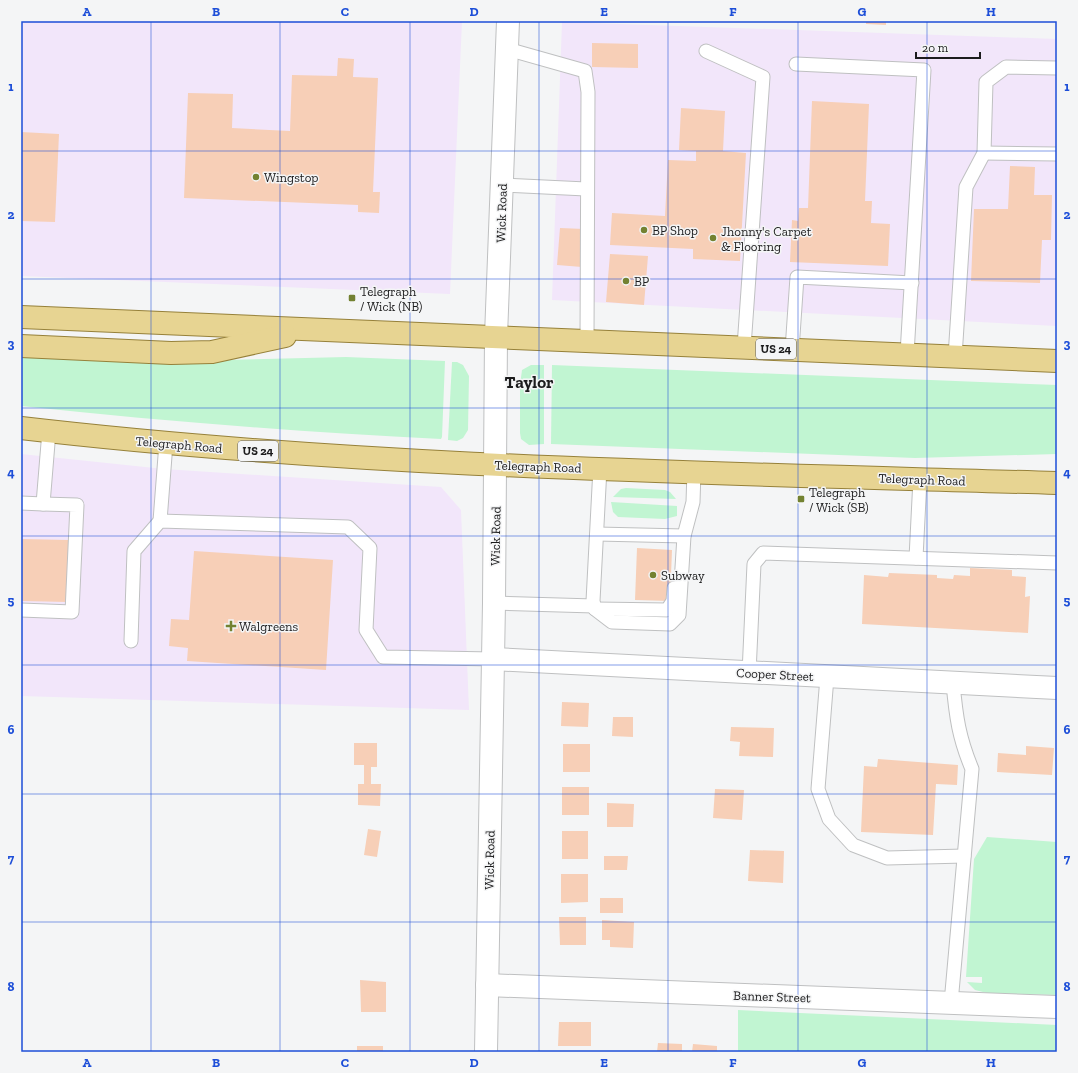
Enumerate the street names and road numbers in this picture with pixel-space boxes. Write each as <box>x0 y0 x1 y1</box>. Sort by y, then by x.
street label: Wick Road <box>493 183 510 243</box>
road number: US 24 <box>756 339 796 359</box>
street label: Telegraph Road <box>135 433 223 456</box>
road number: US 24 <box>238 441 278 461</box>
street label: Telegraph Road <box>494 457 582 476</box>
street label: Telegraph Road <box>878 470 966 489</box>
street label: Wick Road <box>487 506 504 566</box>
street label: Cooper Street <box>736 665 814 684</box>
street label: Wick Road <box>481 830 498 890</box>
street label: Banner Street <box>733 988 811 1005</box>

